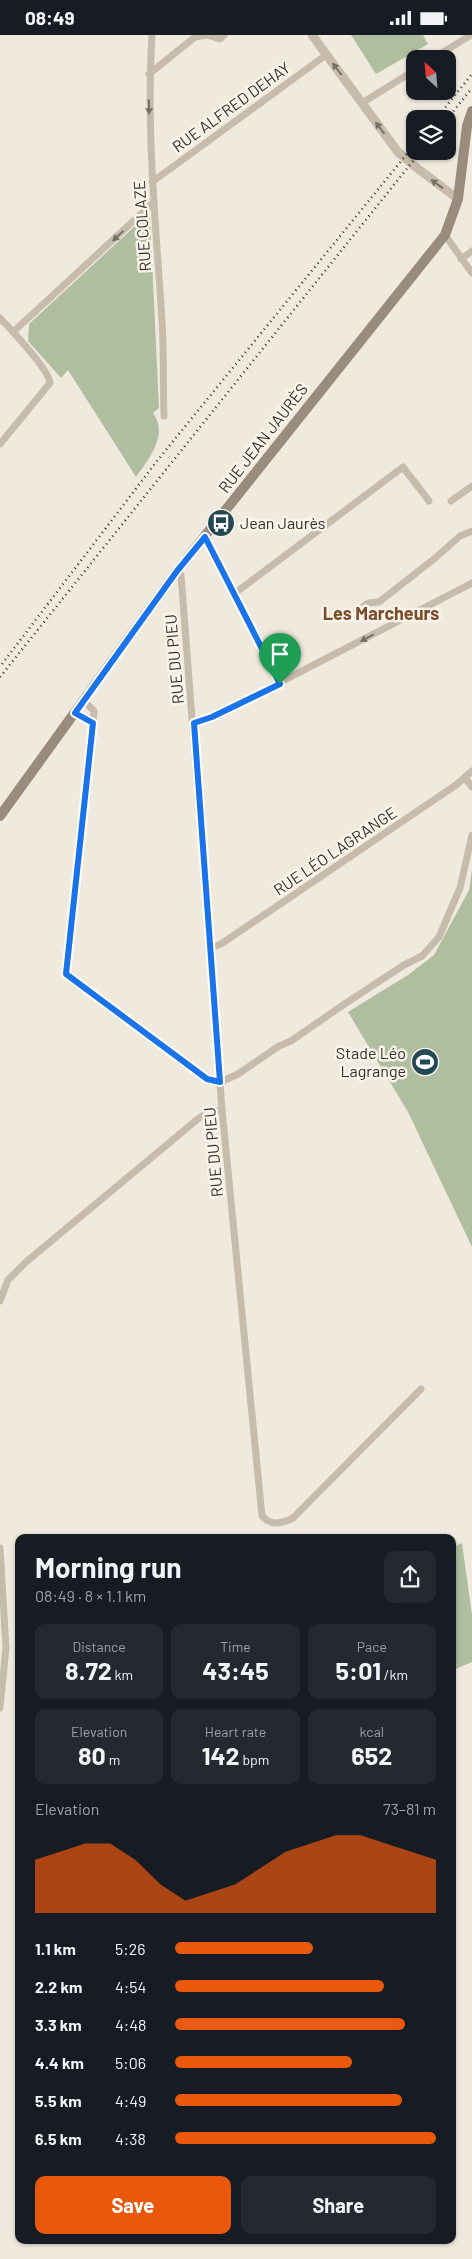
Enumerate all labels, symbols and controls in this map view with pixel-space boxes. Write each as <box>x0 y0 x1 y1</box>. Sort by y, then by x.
text: 08:49 <box>25 6 75 29</box>
north arrow <box>406 50 456 100</box>
map controls <box>406 50 456 160</box>
street label: RUE ALFRED DEHAY <box>168 57 293 156</box>
one-way arrow <box>331 63 342 76</box>
one-way arrow <box>145 100 153 116</box>
button: layers <box>406 110 456 160</box>
one-way arrow <box>375 121 385 135</box>
one-way arrow <box>431 178 444 189</box>
street label: RUE COLAZE <box>129 180 154 272</box>
one-way arrow <box>111 230 124 241</box>
street label: RUE JEAN JAURÈS <box>214 379 311 496</box>
bus stop icon: Jean Jaurès <box>206 508 236 538</box>
place label: Jean Jaurès <box>240 513 326 532</box>
district label: Les Marcheurs <box>323 602 439 624</box>
street label: RUE DU PIEU <box>160 613 187 705</box>
pin <box>259 633 301 684</box>
one-way arrow <box>360 634 374 642</box>
icon: arrive <box>266 640 294 668</box>
street label: RUE LÉO LAGRANGE <box>270 802 400 899</box>
place label: Stade Léo Lagrange <box>336 1043 406 1080</box>
sports icon: Stade Léo Lagrange <box>410 1047 440 1077</box>
street label: RUE DU PIEU <box>199 1106 226 1198</box>
text: Morning run <box>35 1550 182 1584</box>
button: share <box>384 1551 436 1603</box>
text: 08:49 · 8 × 1.1 km <box>35 1586 146 1605</box>
text: Distance <box>72 1638 126 1655</box>
text: Time <box>220 1638 251 1655</box>
text: Pace <box>357 1638 387 1655</box>
text: 8.72 <box>65 1655 112 1685</box>
text: 43:45 <box>202 1655 269 1685</box>
text: 5:01 <box>336 1655 381 1685</box>
text: km <box>112 1666 133 1683</box>
text: /km <box>381 1666 408 1683</box>
text: Elevation <box>71 1723 127 1740</box>
text: Heart rate <box>205 1723 266 1740</box>
text: kcal <box>360 1723 384 1740</box>
text: 80 <box>78 1740 106 1770</box>
text: 142 <box>202 1740 240 1770</box>
text: 652 <box>351 1740 392 1770</box>
text: m <box>106 1751 120 1768</box>
text: bpm <box>240 1751 269 1768</box>
text: Elevation <box>35 1799 99 1818</box>
text: 73–81 m <box>383 1799 436 1818</box>
text: 1.1 km <box>35 1939 76 1958</box>
text: 5:26 <box>115 1939 145 1958</box>
text: 2.2 km <box>35 1977 82 1996</box>
text: 4:54 <box>115 1977 146 1996</box>
text: 3.3 km <box>35 2015 82 2034</box>
text: 4:48 <box>115 2015 146 2034</box>
text: 4.4 km <box>35 2053 84 2072</box>
text: 5:06 <box>115 2053 146 2072</box>
text: 5.5 km <box>35 2091 82 2110</box>
text: 4:49 <box>115 2091 146 2110</box>
text: 6.5 km <box>35 2129 82 2148</box>
text: 4:38 <box>115 2129 146 2148</box>
button: Save <box>35 2176 231 2234</box>
button: Share <box>241 2176 436 2234</box>

